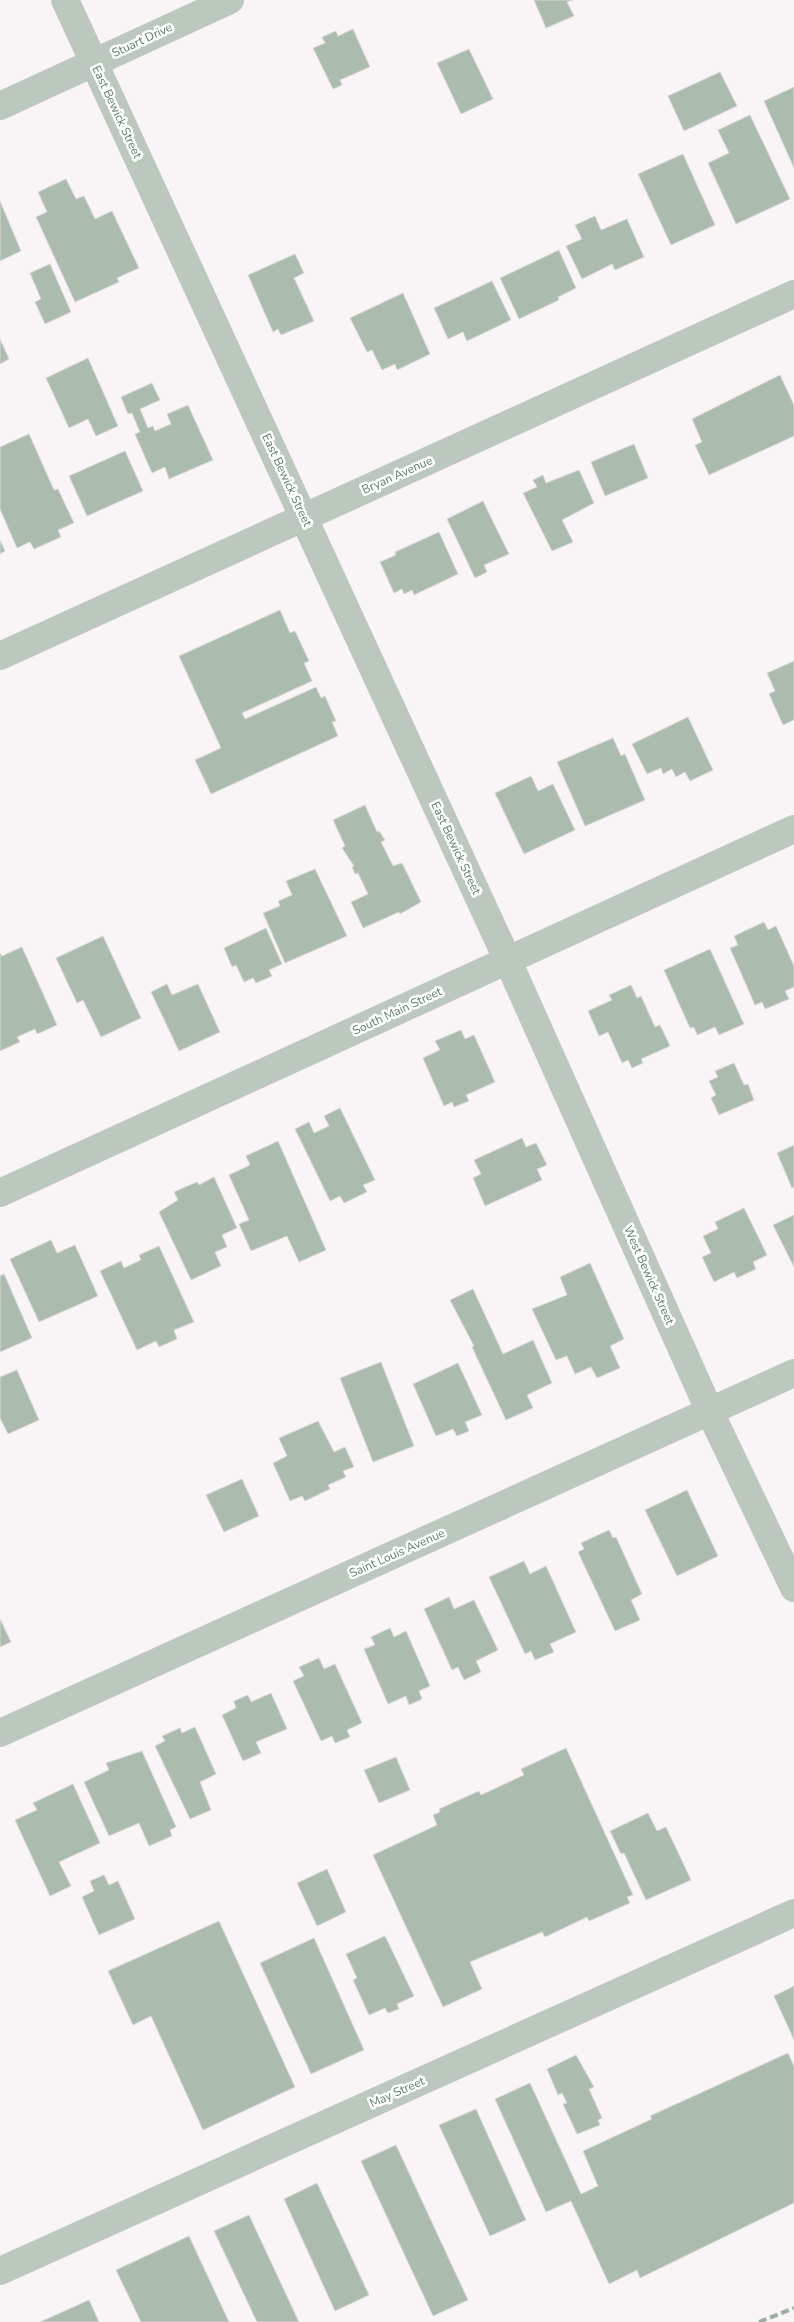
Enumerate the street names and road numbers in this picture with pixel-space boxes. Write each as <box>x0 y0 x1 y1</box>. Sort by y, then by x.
street label: Stuart Drive <box>109 19 175 61</box>
street label: East Bewick Street <box>88 63 146 162</box>
street label: East Bewick Street <box>258 431 316 530</box>
street label: Bryan Avenue <box>359 452 435 498</box>
street label: East Bewick Street <box>427 799 485 898</box>
street label: South Main Street <box>350 983 445 1039</box>
street label: West Bewick Street <box>620 1223 678 1328</box>
street label: Saint Louis Avenue <box>347 1525 447 1581</box>
street label: May Street <box>367 2072 428 2111</box>

